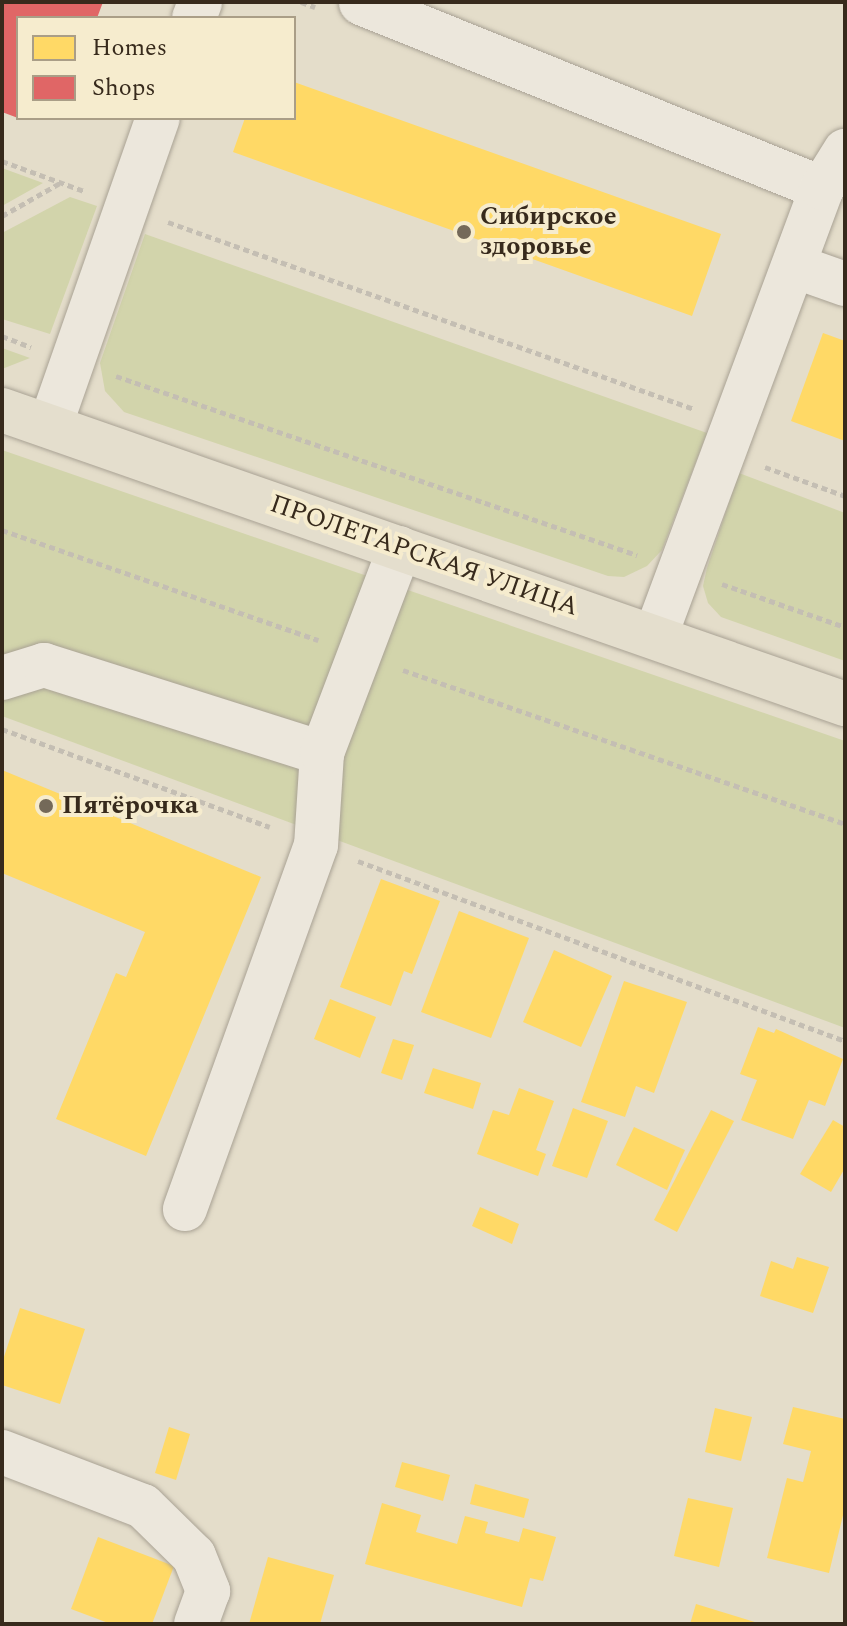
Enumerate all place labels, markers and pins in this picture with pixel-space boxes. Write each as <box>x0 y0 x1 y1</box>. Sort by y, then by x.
place label: Сибирское здоровье <box>480 201 617 262</box>
marker: Сибирское здоровье <box>455 223 473 241</box>
place label: Пятёрочка <box>62 790 198 822</box>
marker: Пятёрочка <box>37 797 55 815</box>

